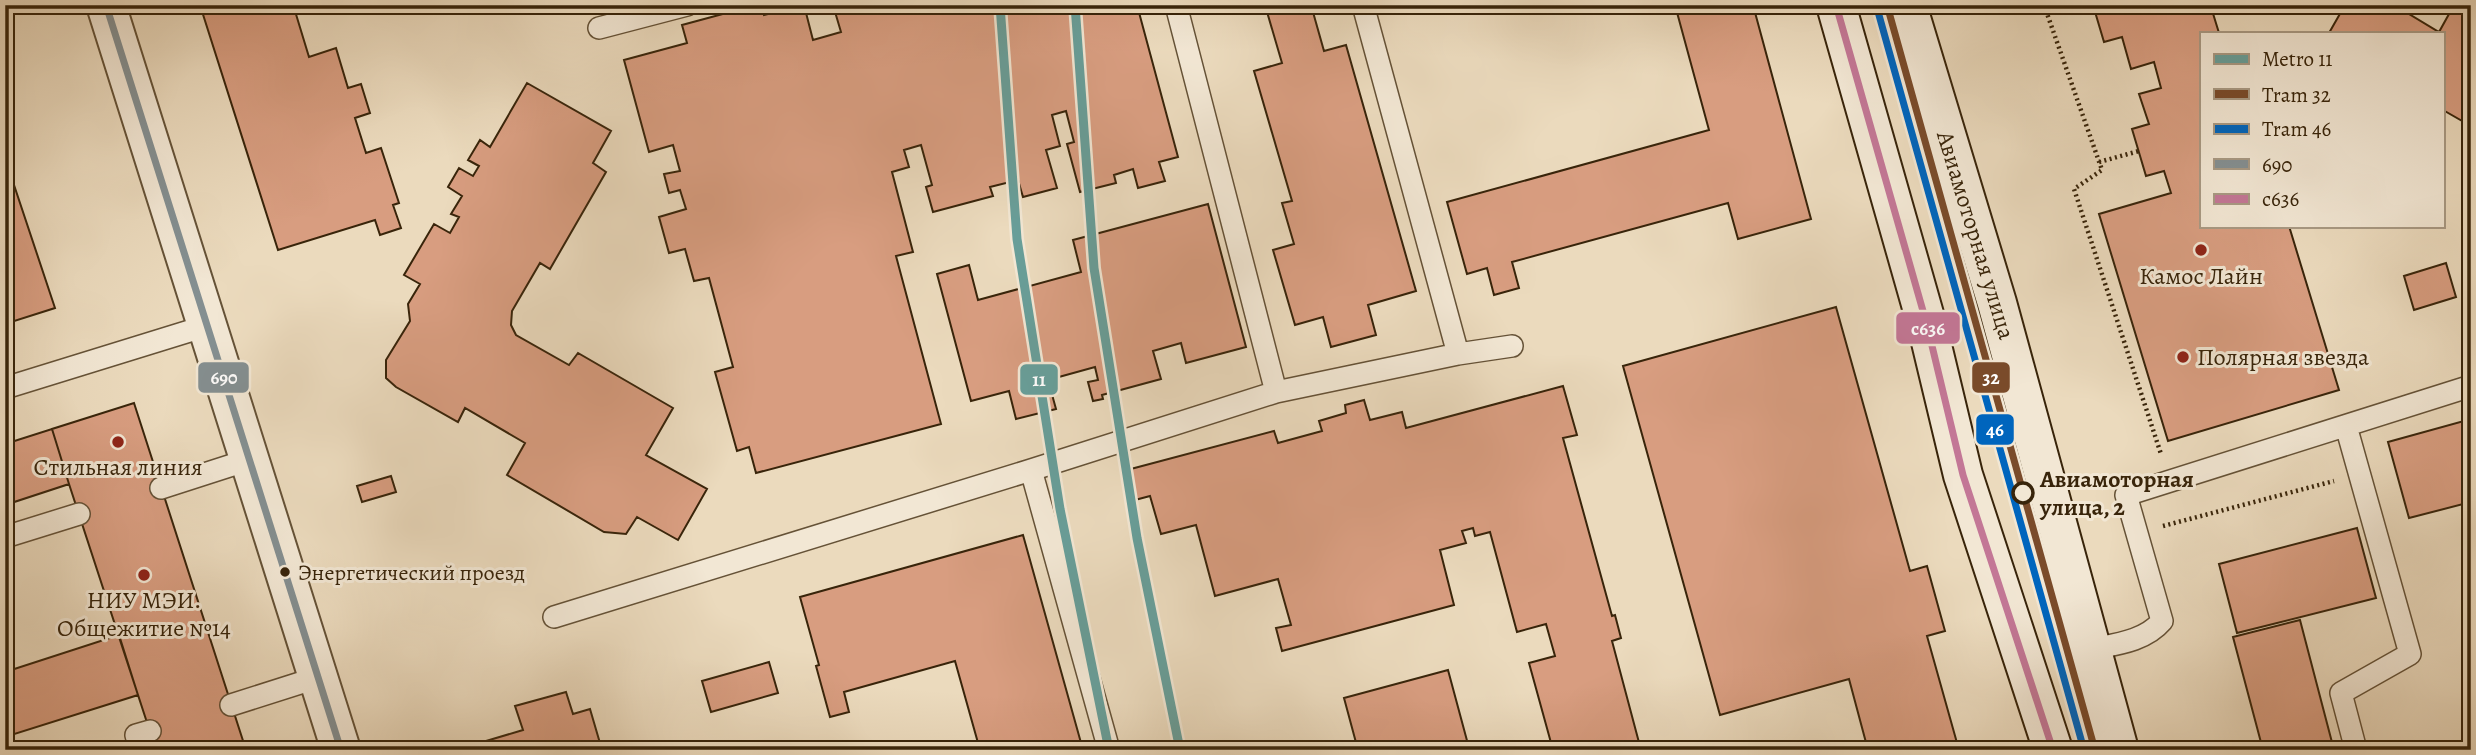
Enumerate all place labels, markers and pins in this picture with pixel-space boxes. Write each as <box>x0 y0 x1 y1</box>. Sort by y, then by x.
marker: Камос Лайн <box>2193 242 2209 258</box>
place label: Камос Лайн <box>2139 260 2263 292</box>
place label: Полярная звезда <box>2197 341 2369 373</box>
marker: Полярная звезда <box>2175 349 2191 365</box>
marker: Стильная линия <box>110 434 126 450</box>
place label: Стильная линия <box>33 451 203 483</box>
place label: Авиамоторная улица, 2 <box>2039 463 2194 523</box>
marker: Авиамоторная улица, 2 <box>2012 482 2034 504</box>
place label: Энергетический проезд <box>298 558 525 588</box>
marker: Энергетический проезд <box>278 565 292 579</box>
marker: НИУ МЭИ. Общежитие №14 <box>136 567 152 583</box>
place label: НИУ МЭИ. Общежитие №14 <box>57 584 231 644</box>

